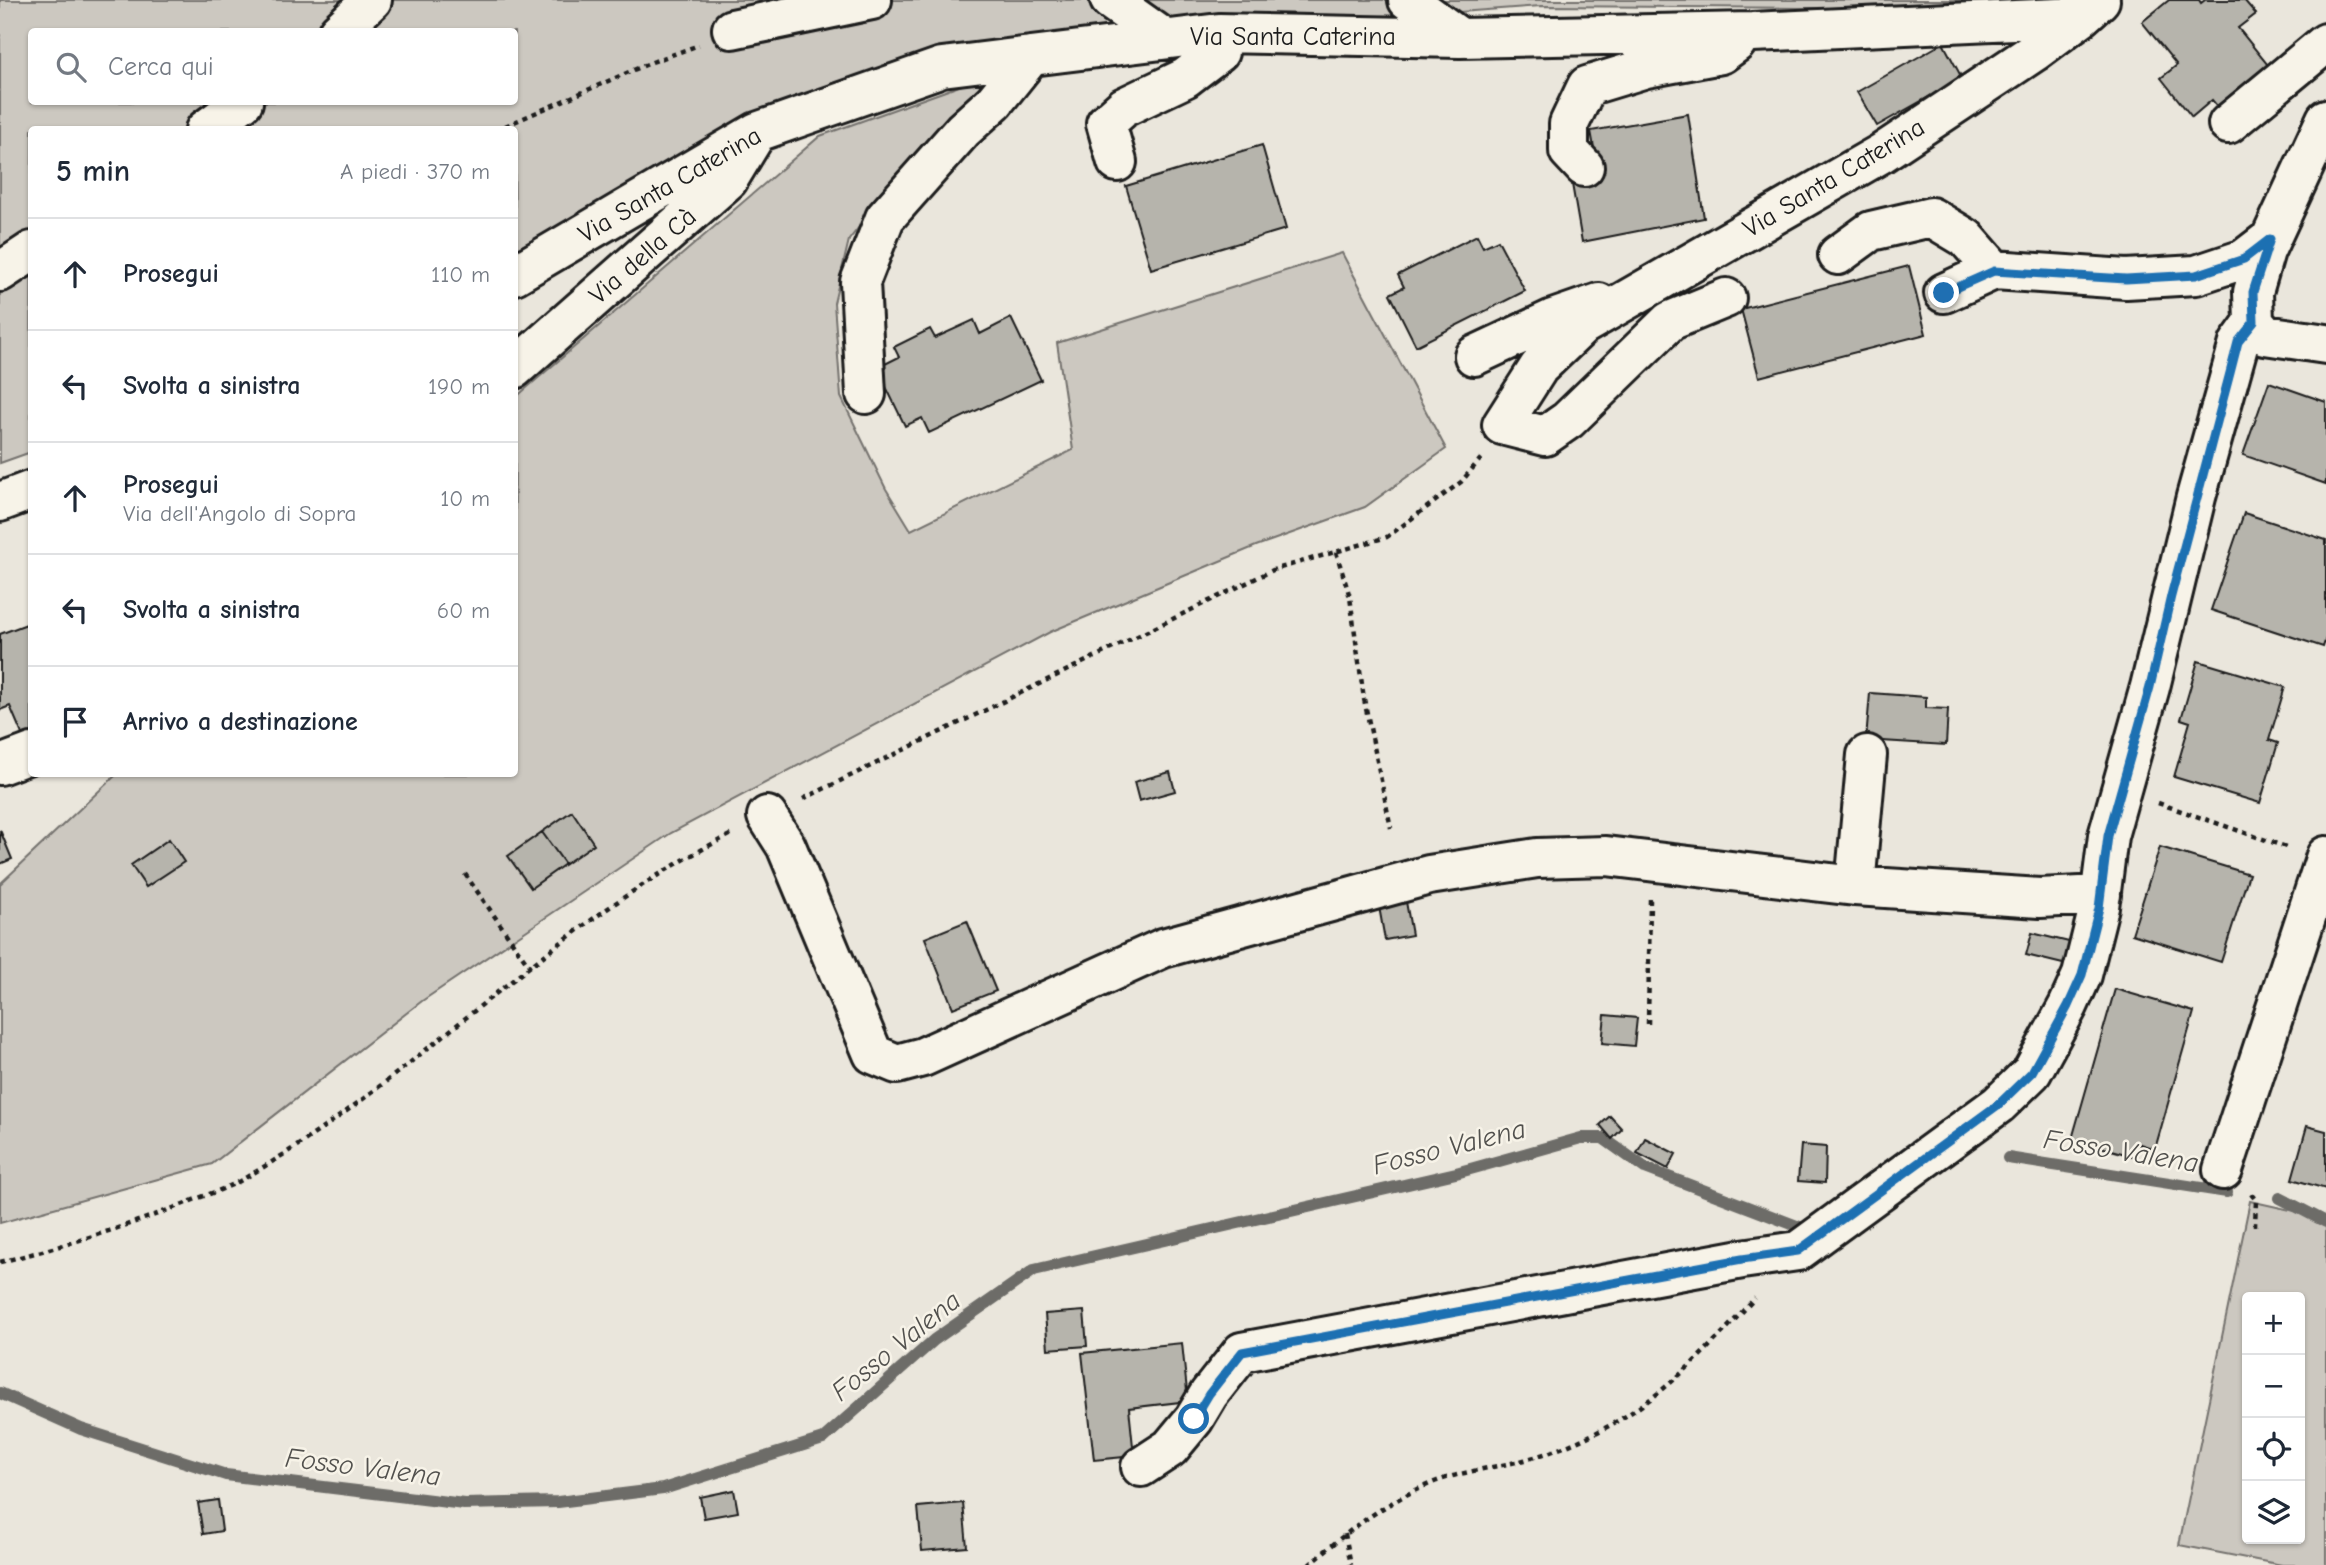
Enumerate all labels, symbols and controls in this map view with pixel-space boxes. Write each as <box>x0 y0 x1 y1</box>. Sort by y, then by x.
street label: Via Santa Caterina <box>1190 22 1396 52</box>
search box <box>28 28 518 105</box>
icon: search <box>52 48 90 86</box>
text: Cerca qui <box>108 52 214 82</box>
street label: Via Santa Caterina <box>1738 112 1930 244</box>
street label: Via Santa Caterina <box>573 121 767 249</box>
text: 5 min <box>56 154 130 189</box>
text: A piedi · 370 m <box>340 158 490 185</box>
street label: Via della Cà <box>583 202 703 310</box>
icon: ahead <box>56 255 94 293</box>
text: Prosegui <box>123 259 219 289</box>
text: 110 m <box>431 261 490 288</box>
route end <box>1928 277 1959 308</box>
icon: left <box>56 367 94 405</box>
text: Svolta a sinistra <box>123 371 301 401</box>
text: 190 m <box>428 373 490 400</box>
text: Prosegui <box>123 470 219 500</box>
icon: ahead <box>56 479 94 517</box>
text: 10 m <box>440 485 490 512</box>
text: Via dell'Angolo di Sopra <box>123 500 356 527</box>
icon: left <box>56 591 94 629</box>
text: Svolta a sinistra <box>123 595 301 625</box>
text: 60 m <box>437 597 490 624</box>
icon: arrive <box>56 703 94 741</box>
text: Arrivo a destinazione <box>123 707 358 737</box>
water label: Fosso Valena <box>1369 1113 1529 1181</box>
water label: Fosso Valena <box>2041 1123 2201 1179</box>
water label: Fosso Valena <box>825 1284 967 1408</box>
map controls <box>2242 1292 2305 1544</box>
button: + <box>2242 1292 2305 1355</box>
button: − <box>2242 1355 2305 1418</box>
route start <box>1178 1403 1209 1434</box>
button: locate <box>2242 1418 2305 1481</box>
water label: Fosso Valena <box>283 1442 443 1492</box>
button: layers <box>2242 1481 2305 1544</box>

